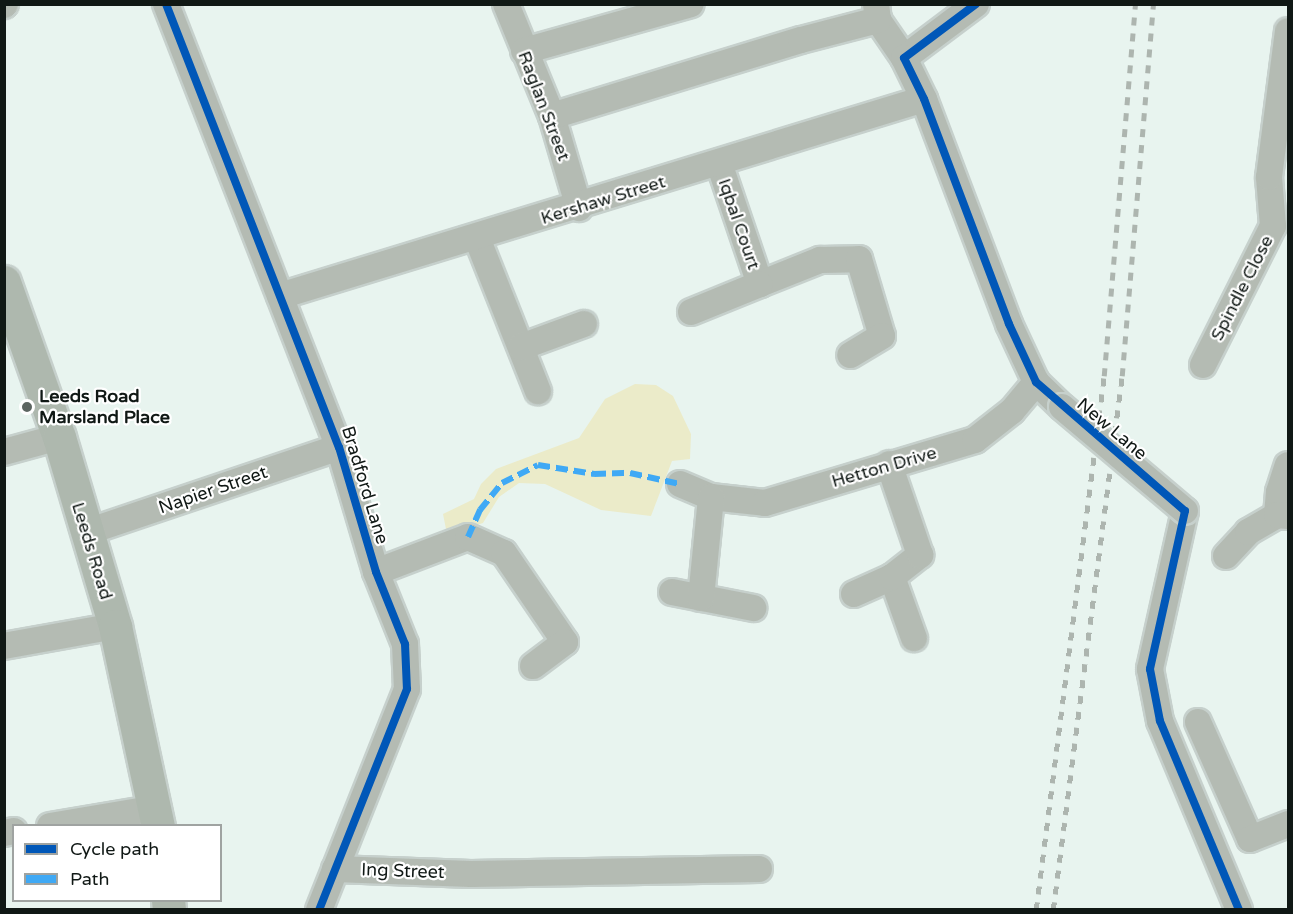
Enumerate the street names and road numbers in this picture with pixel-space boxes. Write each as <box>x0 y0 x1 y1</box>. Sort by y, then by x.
street label: Raglan Street <box>513 48 575 164</box>
street label: Kershaw Street <box>538 171 668 229</box>
street label: Iqbal Court <box>713 176 765 272</box>
street label: Spindle Close <box>1206 232 1278 344</box>
street label: New Lane <box>1073 393 1151 465</box>
street label: Bradford Lane <box>337 423 393 547</box>
street label: Hetton Drive <box>829 442 939 492</box>
street label: Napier Street <box>156 461 270 519</box>
street label: Leeds Road <box>67 500 117 602</box>
street label: Ing Street <box>361 859 445 883</box>

